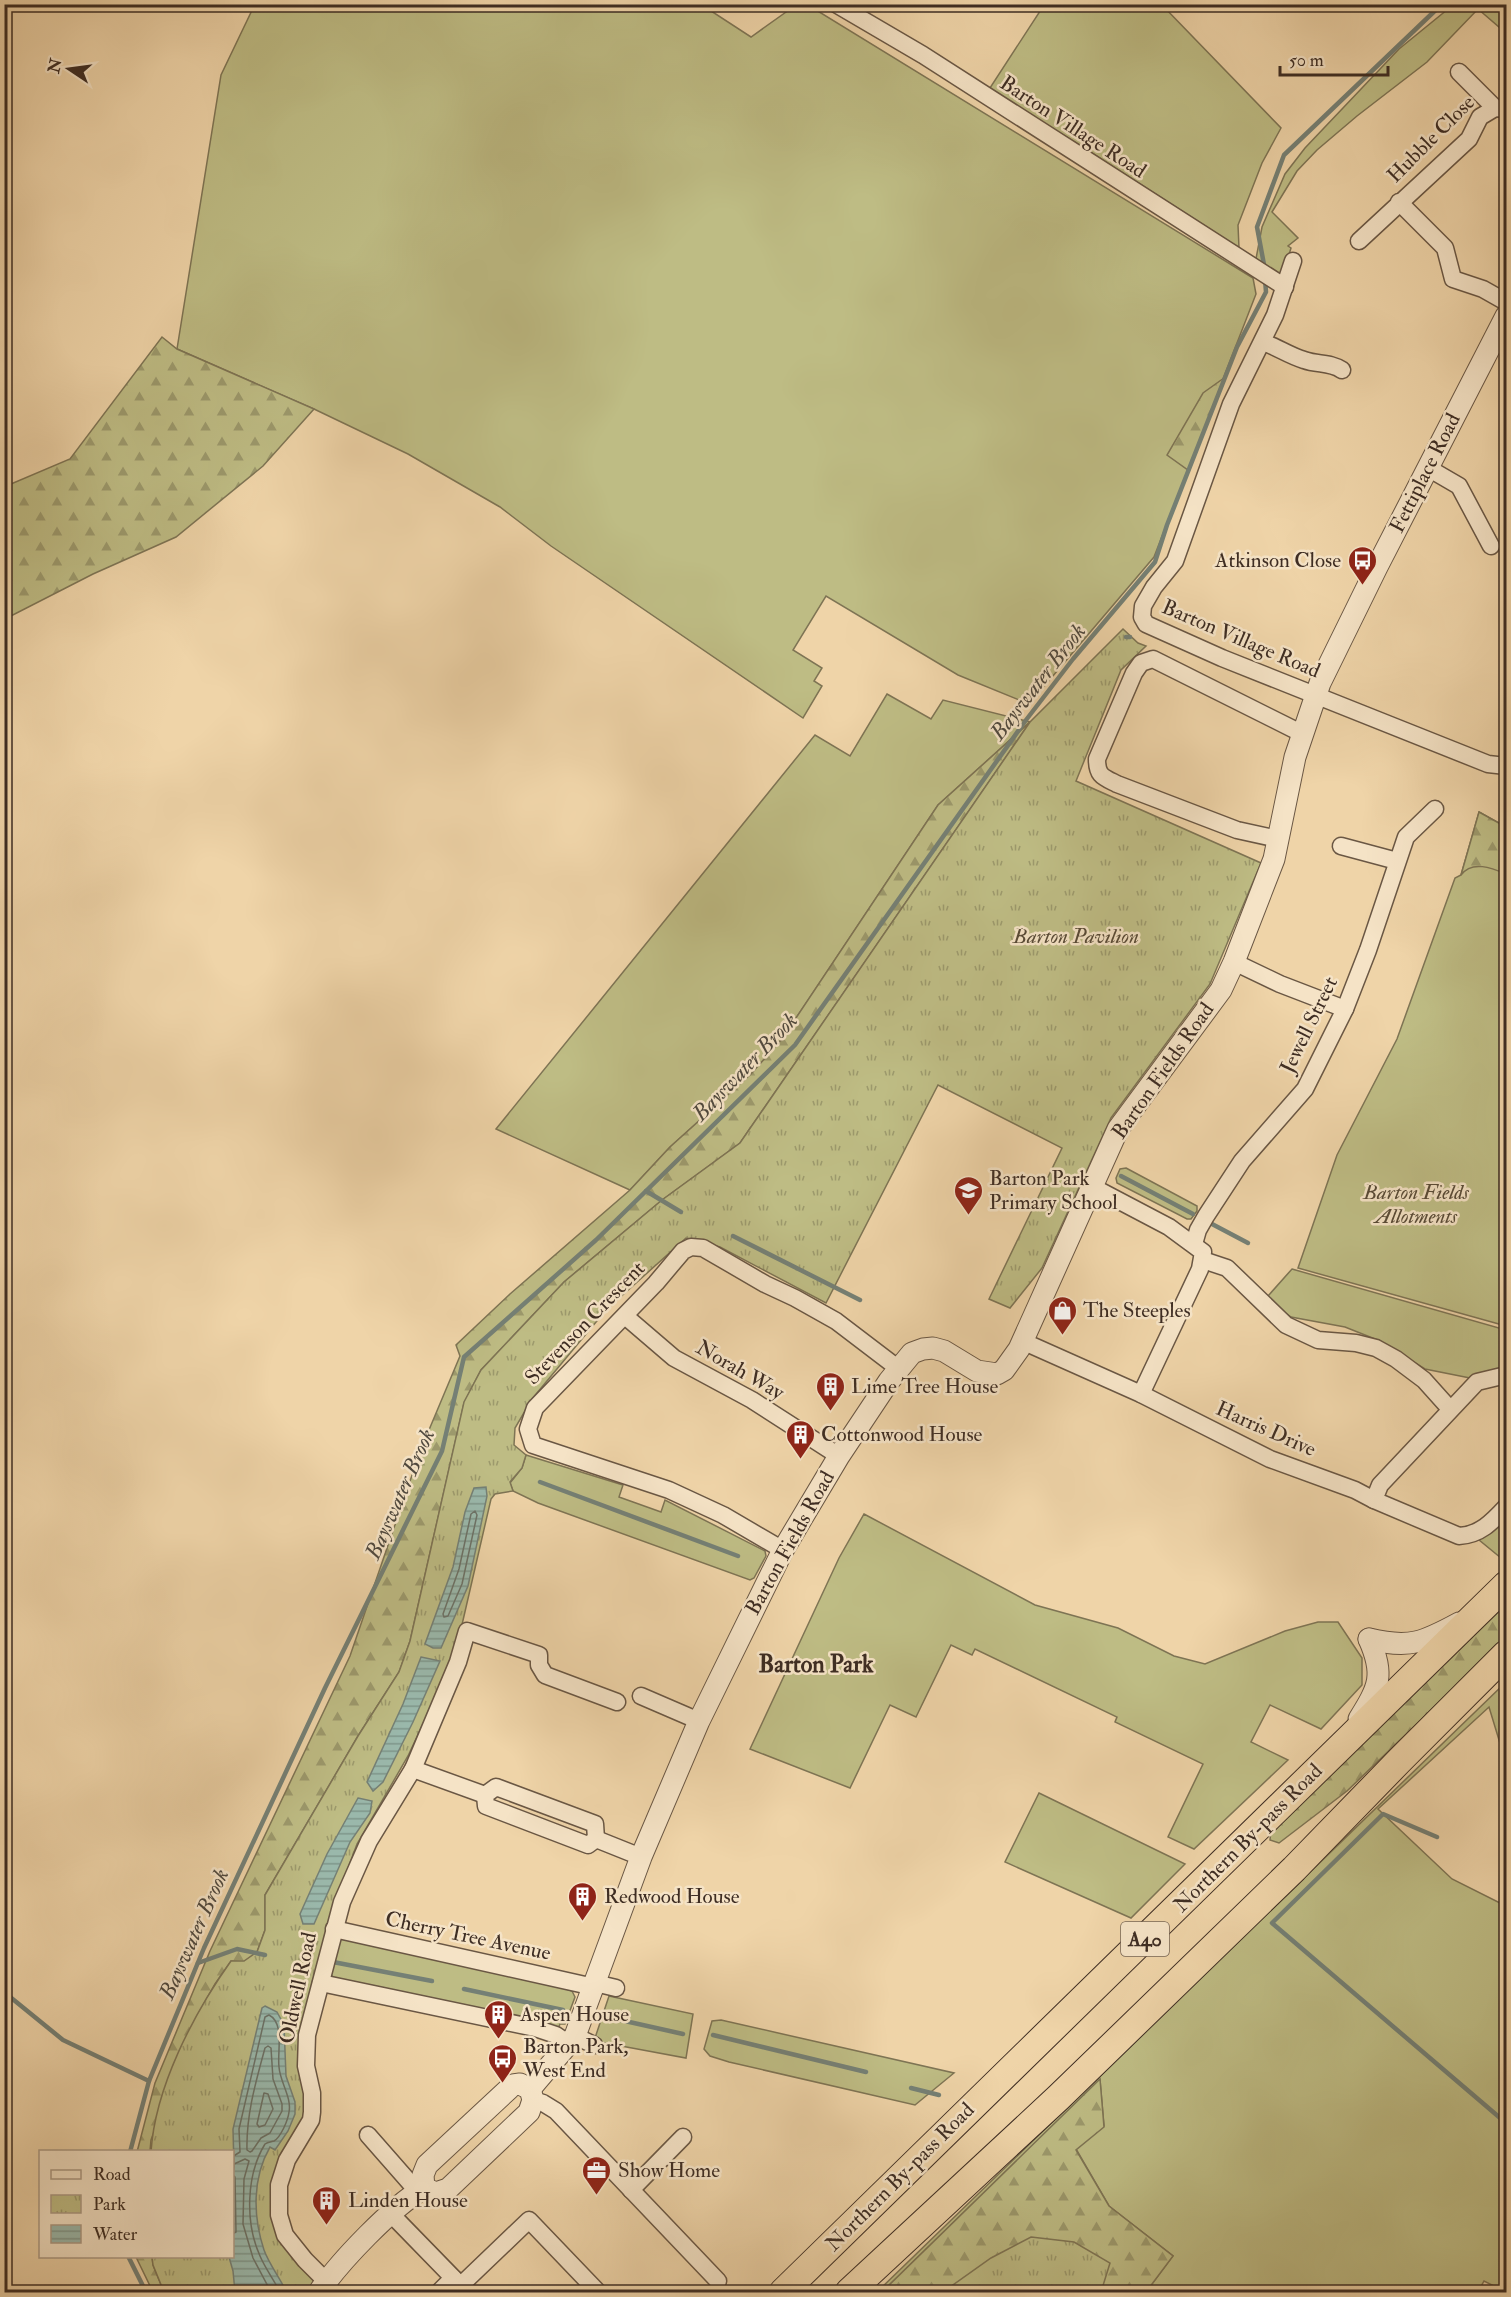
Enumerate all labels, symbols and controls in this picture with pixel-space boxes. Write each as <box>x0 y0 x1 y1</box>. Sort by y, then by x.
north arrow <box>39 39 99 99</box>
scale bar <box>1280 39 1388 77</box>
text: 50 m <box>1289 49 1324 72</box>
text: N <box>44 56 67 76</box>
street label: Barton Village Road <box>995 70 1152 185</box>
street label: Hubble Close <box>1381 89 1481 189</box>
street label: Fettiplace Road <box>1383 408 1467 537</box>
bus stop icon: Atkinson Close <box>1346 544 1378 586</box>
place label: Atkinson Close <box>1214 547 1341 574</box>
street label: Barton Village Road <box>1158 593 1325 685</box>
water label: Bayswater Brook <box>983 618 1092 747</box>
park label: Barton Pavilion <box>1012 923 1139 950</box>
street label: Jewell Street <box>1274 972 1344 1079</box>
street label: Barton Fields Road <box>1106 997 1221 1145</box>
water label: Bayswater Brook <box>686 1007 804 1128</box>
place label: Barton Park Primary School <box>989 1165 1118 1216</box>
school or university icon: Barton Park Primary School <box>952 1174 984 1216</box>
park label: Barton Fields Allotments <box>1362 1179 1470 1230</box>
street label: Stevenson Crescent <box>519 1255 651 1391</box>
shop icon: The Steeples <box>1046 1294 1078 1336</box>
place label: The Steeples <box>1083 1297 1191 1324</box>
street label: Norah Way <box>691 1334 790 1406</box>
building icon: Lime Tree House <box>814 1370 846 1412</box>
place label: Lime Tree House <box>851 1373 998 1400</box>
street label: Harris Drive <box>1212 1395 1320 1463</box>
building icon: Cottonwood House <box>784 1418 816 1460</box>
place label: Cottonwood House <box>821 1421 983 1448</box>
water label: Bayswater Brook <box>358 1424 441 1565</box>
street label: Barton Fields Road <box>739 1466 841 1620</box>
district label: Barton Park <box>759 1649 874 1680</box>
street label: Northern By-pass Road <box>1168 1757 1329 1918</box>
water label: Bayswater Brook <box>152 1864 235 2005</box>
building icon: Redwood House <box>567 1880 599 1922</box>
place label: Redwood House <box>604 1883 740 1910</box>
street label: Cherry Tree Avenue <box>383 1905 553 1967</box>
road number: A40 <box>1121 1922 1169 1956</box>
street label: Oldwell Road <box>273 1929 323 2046</box>
building icon: Aspen House <box>483 1998 515 2040</box>
place label: Aspen House <box>519 2001 629 2028</box>
place label: Barton Park, West End <box>522 2033 629 2084</box>
bus stop icon: Barton Park, West End <box>486 2042 518 2084</box>
street label: Northern By-pass Road <box>820 2096 981 2257</box>
legend <box>39 2150 234 2258</box>
office icon: Show Home <box>581 2154 613 2196</box>
place label: Show Home <box>618 2157 720 2184</box>
text: Road <box>93 2163 131 2186</box>
building icon: Linden House <box>311 2184 343 2226</box>
place label: Linden House <box>348 2187 468 2214</box>
text: Park <box>93 2193 126 2216</box>
text: Water <box>92 2223 137 2246</box>

